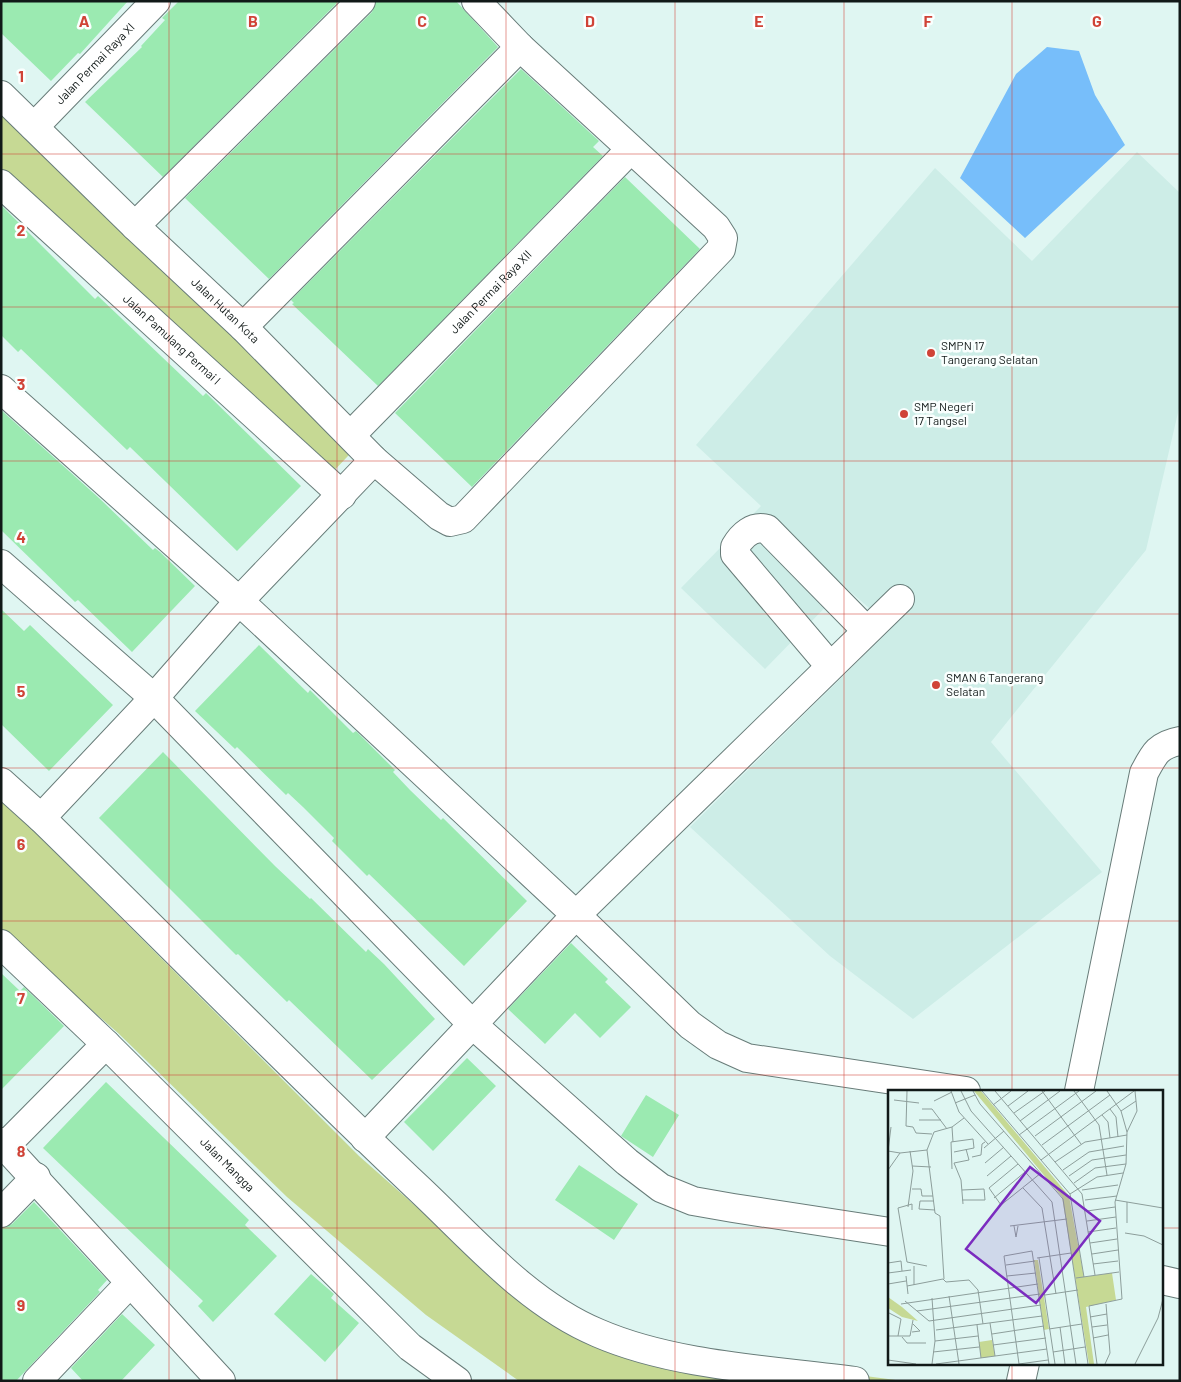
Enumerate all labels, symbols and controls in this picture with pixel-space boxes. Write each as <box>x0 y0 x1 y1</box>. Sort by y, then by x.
text: A <box>79 11 90 30</box>
text: B <box>248 11 258 30</box>
text: C <box>417 11 427 30</box>
text: D <box>585 11 595 30</box>
text: E <box>754 11 764 30</box>
text: F <box>924 11 933 30</box>
text: G <box>1092 11 1102 30</box>
street label: Jalan Permai Raya XI <box>52 20 137 107</box>
text: 1 <box>18 66 24 85</box>
text: 2 <box>17 220 26 239</box>
street label: Jalan Permai Raya XII <box>446 247 534 336</box>
street label: Jalan Hutan Kota <box>189 274 263 346</box>
street label: Jalan Pamulang Permai I <box>121 291 224 387</box>
place label: SMPN 17 Tangerang Selatan <box>941 338 1038 366</box>
marker: SMPN 17 Tangerang Selatan <box>925 347 937 359</box>
text: 3 <box>17 374 25 393</box>
place label: SMP Negeri 17 Tangsel <box>914 399 974 427</box>
marker: SMP Negeri 17 Tangsel <box>898 408 910 420</box>
text: 4 <box>16 527 26 546</box>
place label: SMAN 6 Tangerang Selatan <box>946 670 1043 698</box>
marker: SMAN 6 Tangerang Selatan <box>930 679 942 691</box>
text: 5 <box>17 681 26 700</box>
text: 6 <box>17 834 26 853</box>
text: 7 <box>17 988 25 1007</box>
inset map <box>888 1090 1164 1364</box>
street label: Jalan Mangga <box>198 1134 258 1194</box>
text: 8 <box>17 1141 26 1160</box>
text: 9 <box>17 1295 25 1314</box>

